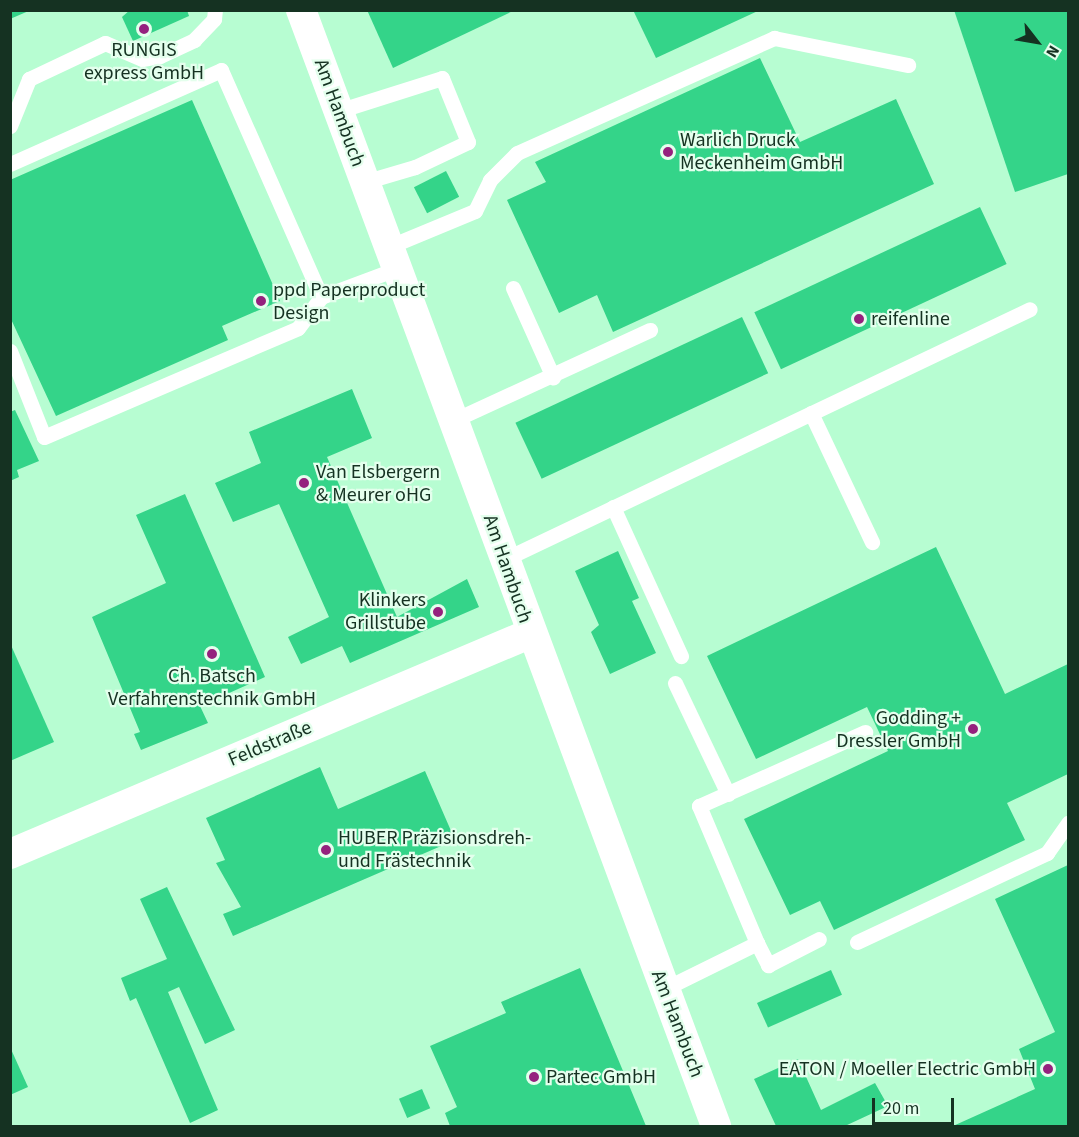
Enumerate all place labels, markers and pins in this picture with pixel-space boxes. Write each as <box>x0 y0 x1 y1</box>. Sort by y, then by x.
marker: RUNGIS express GmbH <box>137 22 151 36</box>
place label: RUNGIS express GmbH <box>84 38 204 85</box>
place label: Warlich Druck Meckenheim GmbH <box>680 128 843 175</box>
marker: Warlich Druck Meckenheim GmbH <box>661 145 675 159</box>
place label: ppd Paperproduct Design <box>273 278 425 325</box>
marker: ppd Paperproduct Design <box>254 294 268 308</box>
place label: reifenline <box>871 307 950 331</box>
marker: reifenline <box>852 312 866 326</box>
place label: Van Elsbergern & Meurer oHG <box>316 460 440 507</box>
marker: Van Elsbergern & Meurer oHG <box>297 476 311 490</box>
place label: Klinkers Grillstube <box>345 588 426 635</box>
marker: Klinkers Grillstube <box>431 605 445 619</box>
marker: Ch. Batsch Verfahrenstechnik GmbH <box>205 647 219 661</box>
place label: Ch. Batsch Verfahrenstechnik GmbH <box>108 664 316 711</box>
place label: Godding + Dressler GmbH <box>836 706 961 753</box>
marker: Godding + Dressler GmbH <box>966 722 980 736</box>
place label: HUBER Präzisionsdreh- und Frästechnik <box>338 826 531 873</box>
marker: HUBER Präzisionsdreh- und Frästechnik <box>319 843 333 857</box>
place label: EATON / Moeller Electric GmbH <box>779 1057 1036 1081</box>
marker: EATON / Moeller Electric GmbH <box>1041 1062 1055 1076</box>
place label: Partec GmbH <box>546 1065 656 1089</box>
marker: Partec GmbH <box>527 1070 541 1084</box>

